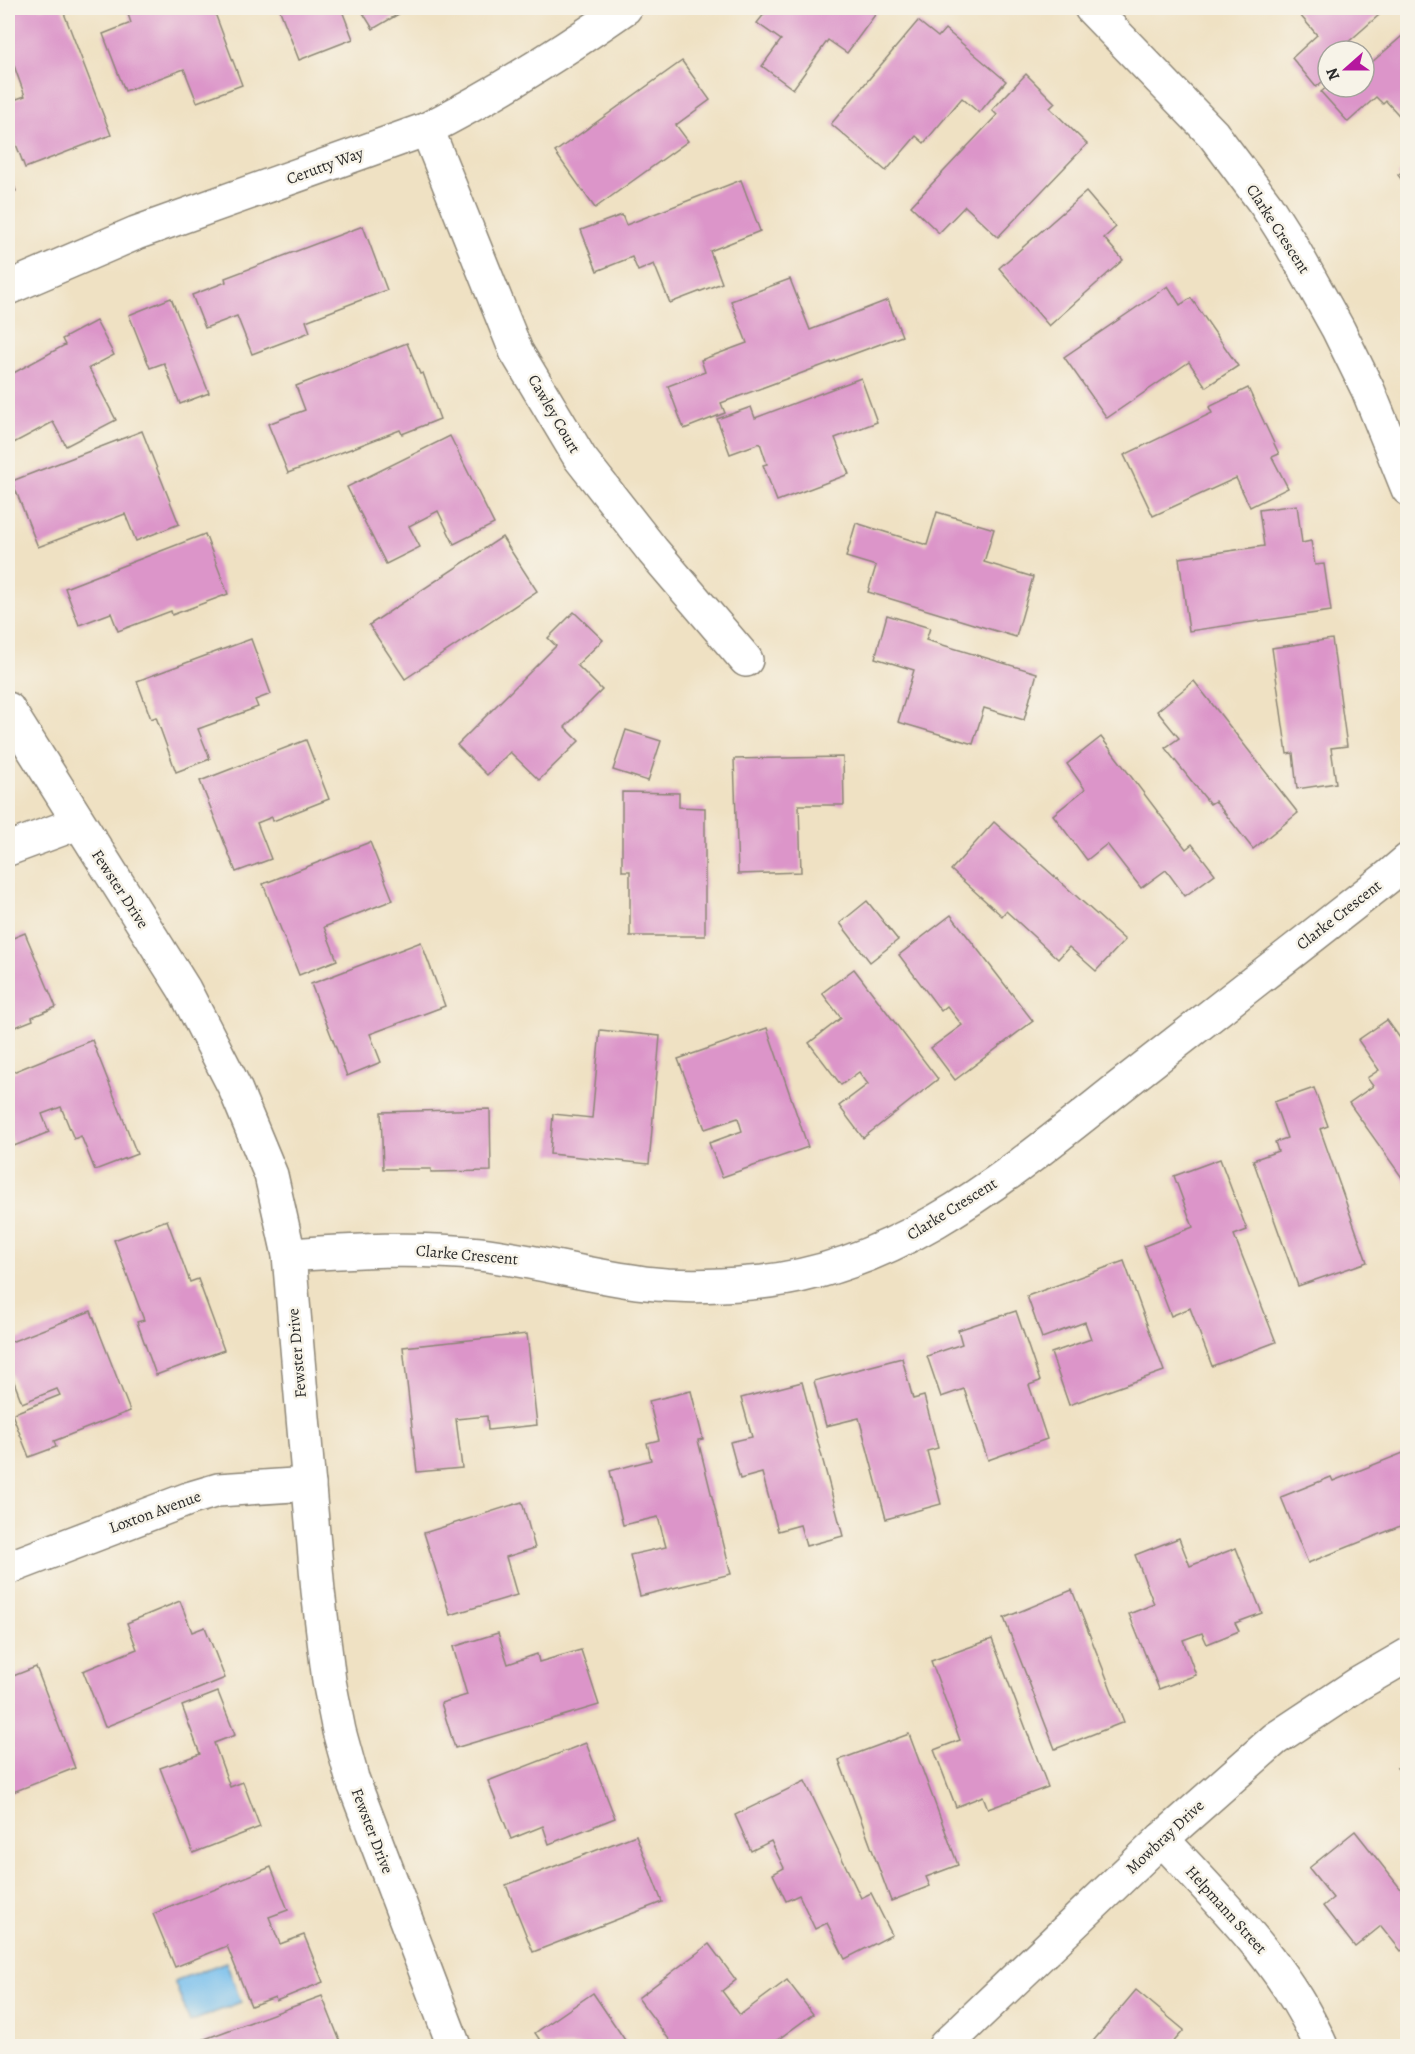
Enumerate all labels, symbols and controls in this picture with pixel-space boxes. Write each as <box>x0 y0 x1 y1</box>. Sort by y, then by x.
north arrow <box>1316 39 1376 99</box>
text: N <box>1320 64 1345 83</box>
street label: Cerutty Way <box>283 142 367 190</box>
street label: Clarke Crescent <box>1241 180 1315 278</box>
street label: Cawley Court <box>523 371 585 457</box>
street label: Fewster Drive <box>86 845 154 933</box>
street label: Clarke Crescent <box>1292 875 1386 955</box>
street label: Clarke Crescent <box>903 1173 1001 1245</box>
street label: Clarke Crescent <box>415 1240 519 1270</box>
street label: Fewster Drive <box>282 1307 312 1399</box>
street label: Loxton Avenue <box>106 1485 204 1539</box>
street label: Fewster Drive <box>346 1785 398 1877</box>
street label: Mowbray Drive <box>1121 1795 1209 1879</box>
street label: Helpmann Street <box>1180 1861 1272 1959</box>

